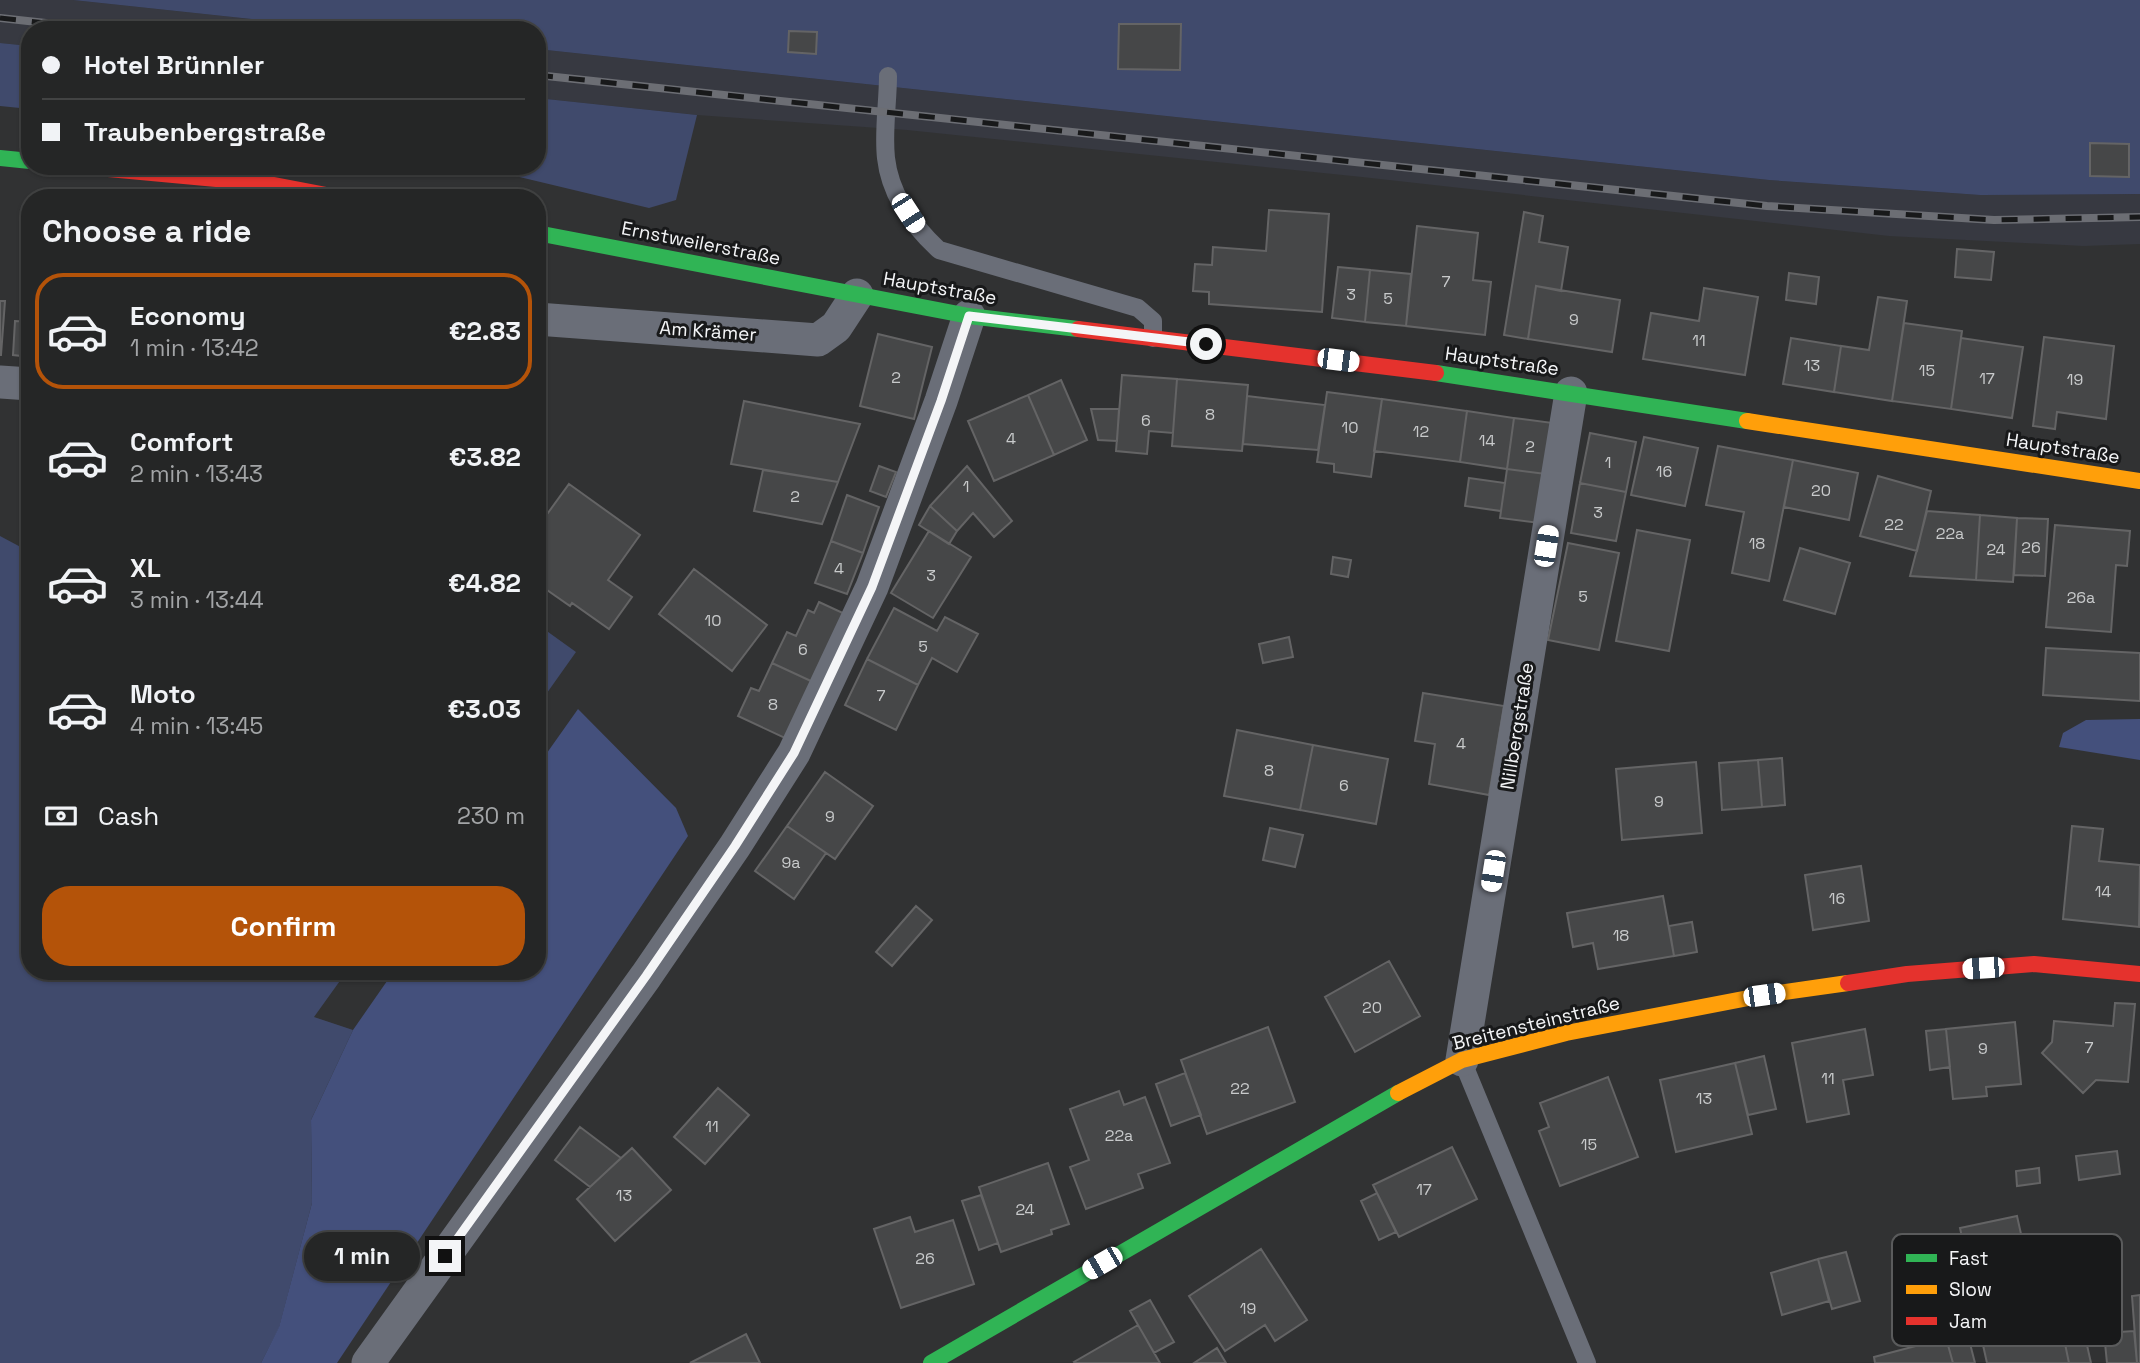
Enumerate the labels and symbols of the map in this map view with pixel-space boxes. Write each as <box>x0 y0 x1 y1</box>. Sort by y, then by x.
car <box>888 190 929 236</box>
street label: Ernstweilerstraße <box>619 215 783 271</box>
street label: Hauptstraße <box>881 266 999 310</box>
house number: 7 <box>1441 271 1451 292</box>
house number: 3 <box>1346 284 1356 305</box>
house number: 5 <box>1383 288 1393 309</box>
house number: 9 <box>1569 309 1579 330</box>
street label: Am Krämer <box>659 315 757 347</box>
route start <box>1190 328 1222 360</box>
house number: 11 <box>1692 330 1706 351</box>
street label: Hauptstraße <box>1443 341 1561 381</box>
car <box>1316 347 1361 373</box>
house number: 13 <box>1804 355 1820 376</box>
house number: 15 <box>1919 360 1935 381</box>
house number: 2 <box>891 367 901 388</box>
house number: 17 <box>1979 368 1995 389</box>
house number: 19 <box>2067 369 2083 390</box>
house number: 8 <box>1205 404 1215 425</box>
house number: 6 <box>1141 410 1151 431</box>
house number: 10 <box>1342 417 1358 438</box>
house number: 12 <box>1413 421 1429 442</box>
street label: Hauptstraße <box>2004 427 2122 469</box>
house number: 4 <box>1006 428 1016 449</box>
house number: 14 <box>1479 430 1495 451</box>
house number: 2 <box>1525 436 1535 457</box>
house number: 1 <box>1605 452 1611 473</box>
house number: 16 <box>1656 461 1672 482</box>
house number: 1 <box>963 476 969 497</box>
house number: 20 <box>1811 480 1831 501</box>
house number: 2 <box>790 486 800 507</box>
house number: 3 <box>1593 502 1603 523</box>
house number: 22 <box>1884 514 1904 535</box>
house number: 22a <box>1936 523 1964 544</box>
car <box>1533 524 1560 568</box>
house number: 18 <box>1749 533 1765 554</box>
house number: 26 <box>2021 537 2041 558</box>
house number: 24 <box>1986 539 2006 560</box>
house number: 4 <box>834 558 844 579</box>
house number: 3 <box>926 565 936 586</box>
house number: 5 <box>1578 586 1588 607</box>
house number: 26a <box>2067 587 2095 608</box>
house number: 10 <box>705 610 721 631</box>
house number: 5 <box>918 636 928 657</box>
house number: 6 <box>798 639 808 660</box>
street label: Nillbergstraße <box>1495 661 1539 791</box>
house number: 7 <box>876 685 886 706</box>
house number: 8 <box>768 694 778 715</box>
house number: 4 <box>1456 733 1466 754</box>
house number: 8 <box>1264 760 1274 781</box>
house number: 6 <box>1339 775 1349 796</box>
house number: 9 <box>1654 791 1664 812</box>
house number: 9 <box>825 806 835 827</box>
car <box>1480 849 1507 893</box>
house number: 9a <box>782 852 801 873</box>
house number: 14 <box>2095 881 2111 902</box>
house number: 16 <box>1829 888 1845 909</box>
house number: 18 <box>1613 925 1629 946</box>
car <box>1962 956 2005 980</box>
car <box>1742 982 1787 1008</box>
street label: Breitensteinstraße <box>1450 990 1622 1056</box>
house number: 20 <box>1362 997 1382 1018</box>
house number: 7 <box>2084 1037 2094 1058</box>
house number: 9 <box>1978 1038 1988 1059</box>
house number: 11 <box>1821 1068 1835 1089</box>
house number: 22 <box>1230 1078 1250 1099</box>
house number: 13 <box>1696 1088 1712 1109</box>
house number: 11 <box>705 1116 719 1137</box>
house number: 22a <box>1105 1125 1133 1146</box>
house number: 15 <box>1581 1134 1597 1155</box>
house number: 17 <box>1416 1179 1432 1200</box>
house number: 13 <box>616 1185 632 1206</box>
house number: 24 <box>1015 1199 1035 1220</box>
callout: 1 min <box>305 1232 420 1280</box>
legend <box>1892 1234 2122 1346</box>
route end <box>429 1240 461 1272</box>
car <box>1079 1243 1126 1283</box>
text: Fast <box>1949 1246 1989 1271</box>
house number: 26 <box>915 1248 935 1269</box>
text: Slow <box>1949 1277 1992 1302</box>
house number: 19 <box>1240 1298 1256 1319</box>
text: Jam <box>1949 1309 1987 1334</box>

